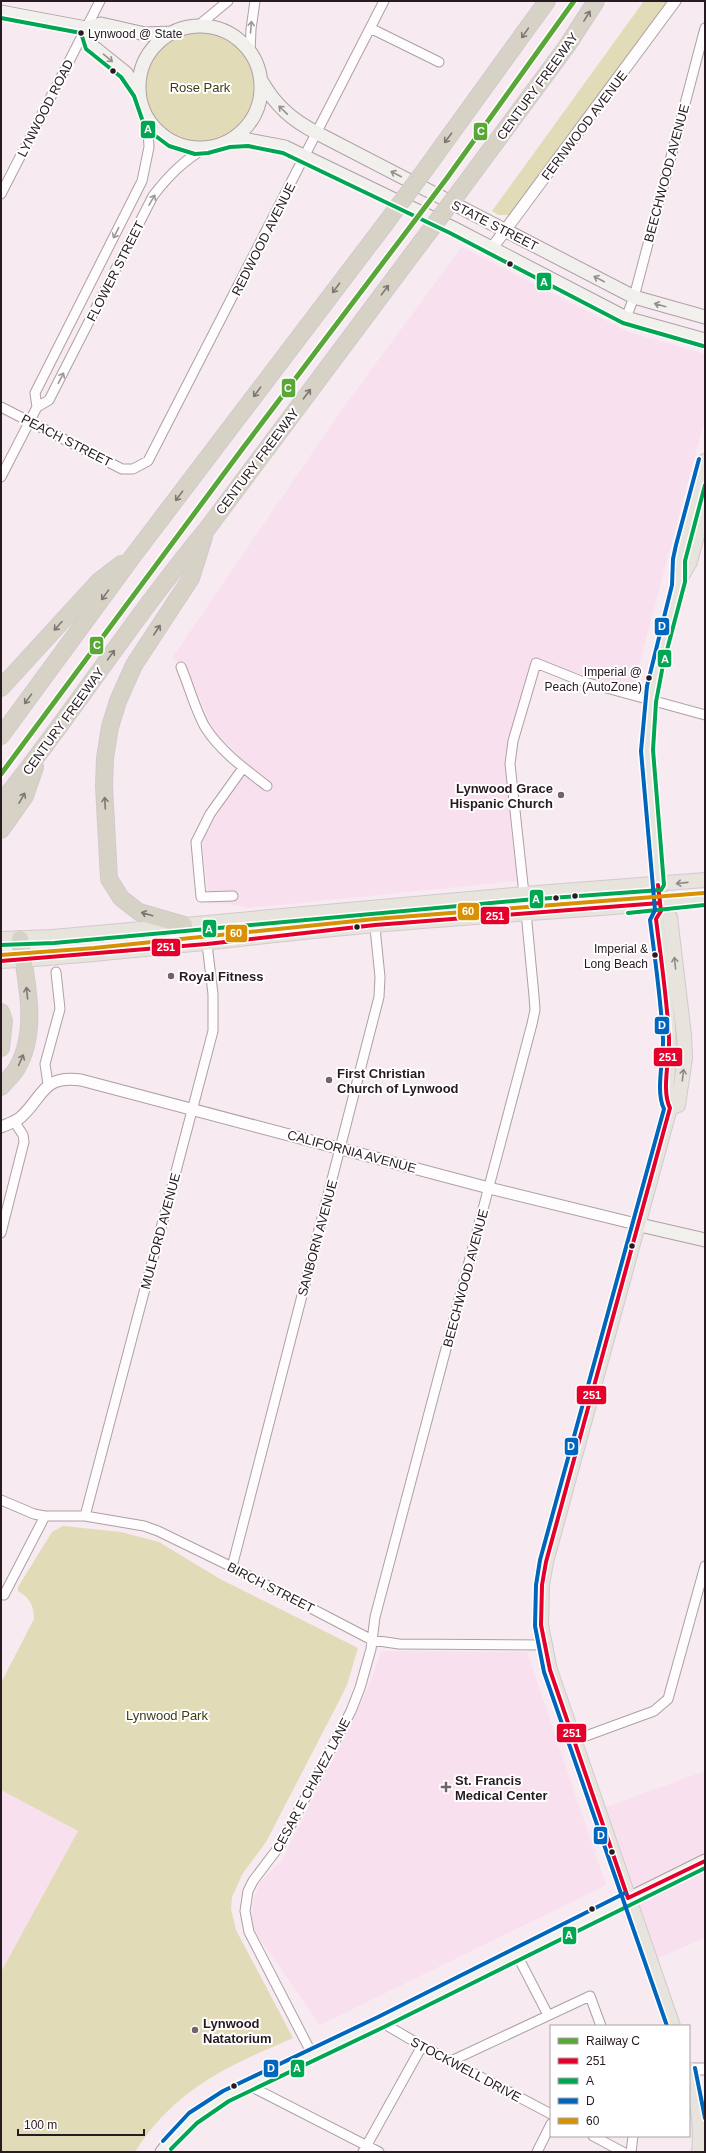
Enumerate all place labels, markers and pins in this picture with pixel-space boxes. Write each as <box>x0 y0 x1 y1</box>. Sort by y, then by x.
place label: Lynwood @ State <box>88 27 183 41</box>
marker: Lynwood @ State <box>76 28 86 38</box>
unlabelled marker <box>108 66 118 76</box>
unlabelled marker <box>505 259 515 269</box>
place label: Imperial @ Peach (AutoZone) <box>545 665 642 694</box>
marker: Imperial @ Peach (AutoZone) <box>644 673 654 683</box>
place label: Lynwood Grace Hispanic Church <box>450 781 553 811</box>
marker: Lynwood Grace Hispanic Church <box>556 790 566 800</box>
unlabelled marker <box>570 891 580 901</box>
unlabelled marker <box>551 893 561 903</box>
unlabelled marker <box>352 922 362 932</box>
place label: Imperial & Long Beach <box>584 942 648 971</box>
marker: Imperial & Long Beach <box>650 950 660 960</box>
place label: Royal Fitness <box>179 969 264 984</box>
marker: Royal Fitness <box>166 971 176 981</box>
place label: First Christian Church of Lynwood <box>337 1066 459 1096</box>
marker: First Christian Church of Lynwood <box>324 1075 334 1085</box>
unlabelled marker <box>627 1241 637 1251</box>
place label: St. Francis Medical Center <box>455 1773 547 1803</box>
marker: St. Francis Medical Center <box>440 1781 452 1793</box>
unlabelled marker <box>607 1847 617 1857</box>
unlabelled marker <box>587 1904 597 1914</box>
place label: Lynwood Natatorium <box>203 2016 272 2046</box>
marker: Lynwood Natatorium <box>190 2025 200 2035</box>
unlabelled marker <box>229 2081 239 2091</box>

